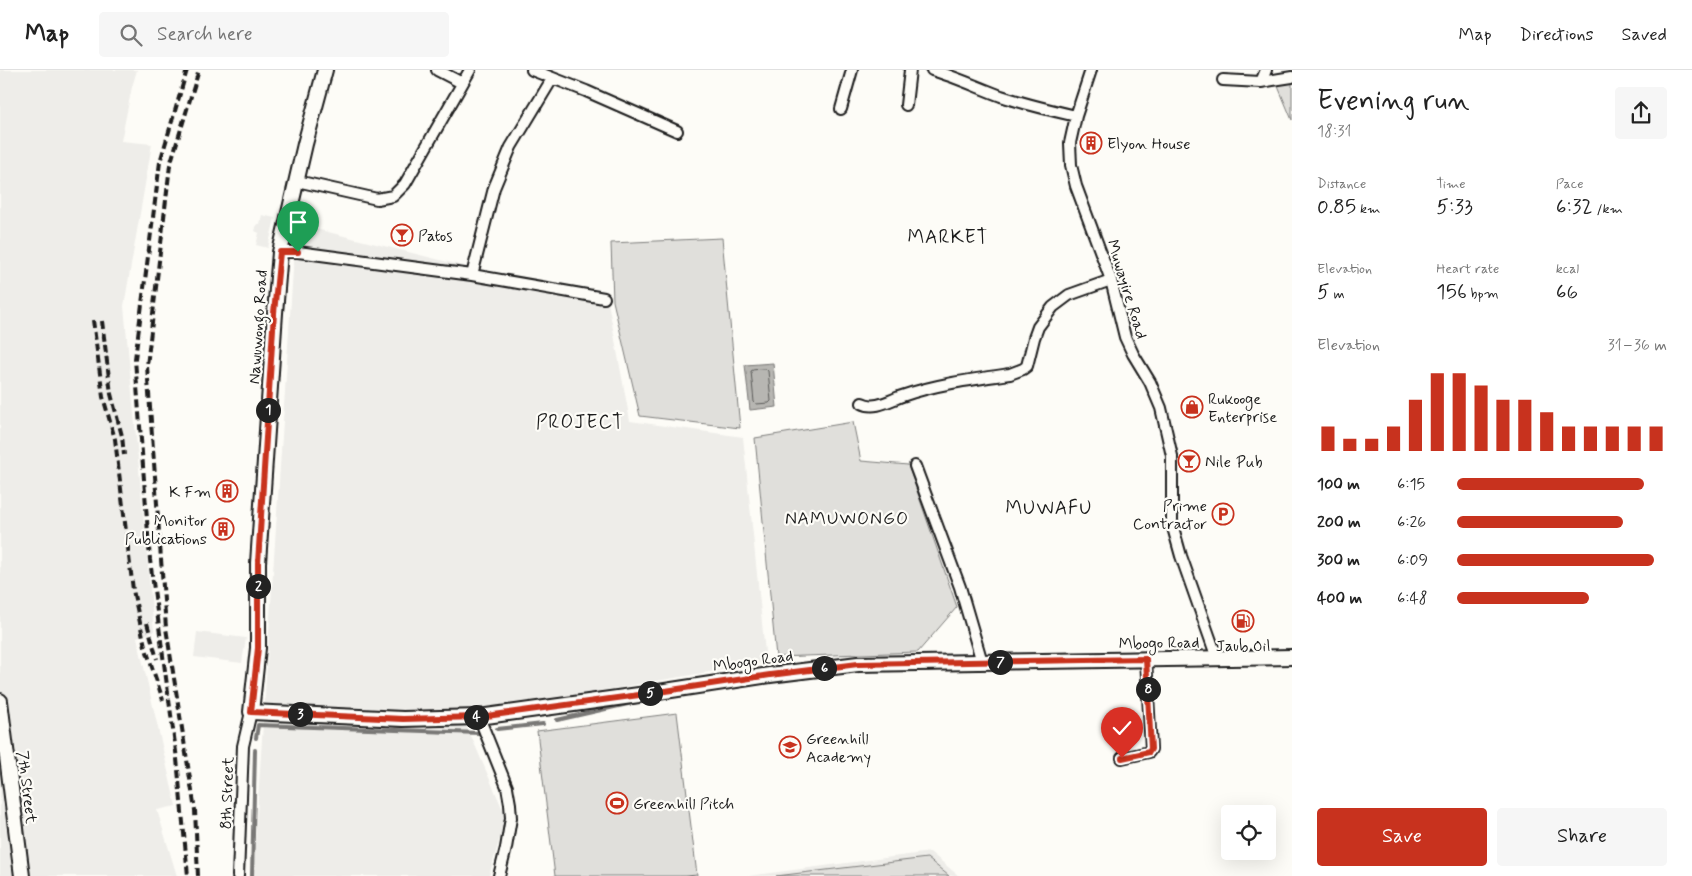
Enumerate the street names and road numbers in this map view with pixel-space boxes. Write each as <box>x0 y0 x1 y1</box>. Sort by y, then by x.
street label: Muwayire Road <box>1101 237 1152 342</box>
street label: Nawuwongo Road <box>244 269 274 385</box>
street label: Mbogo Road <box>1118 632 1200 656</box>
street label: Mbogo Road <box>712 645 795 678</box>
street label: 7th Street <box>12 750 41 825</box>
street label: 8th Street <box>216 756 239 830</box>

